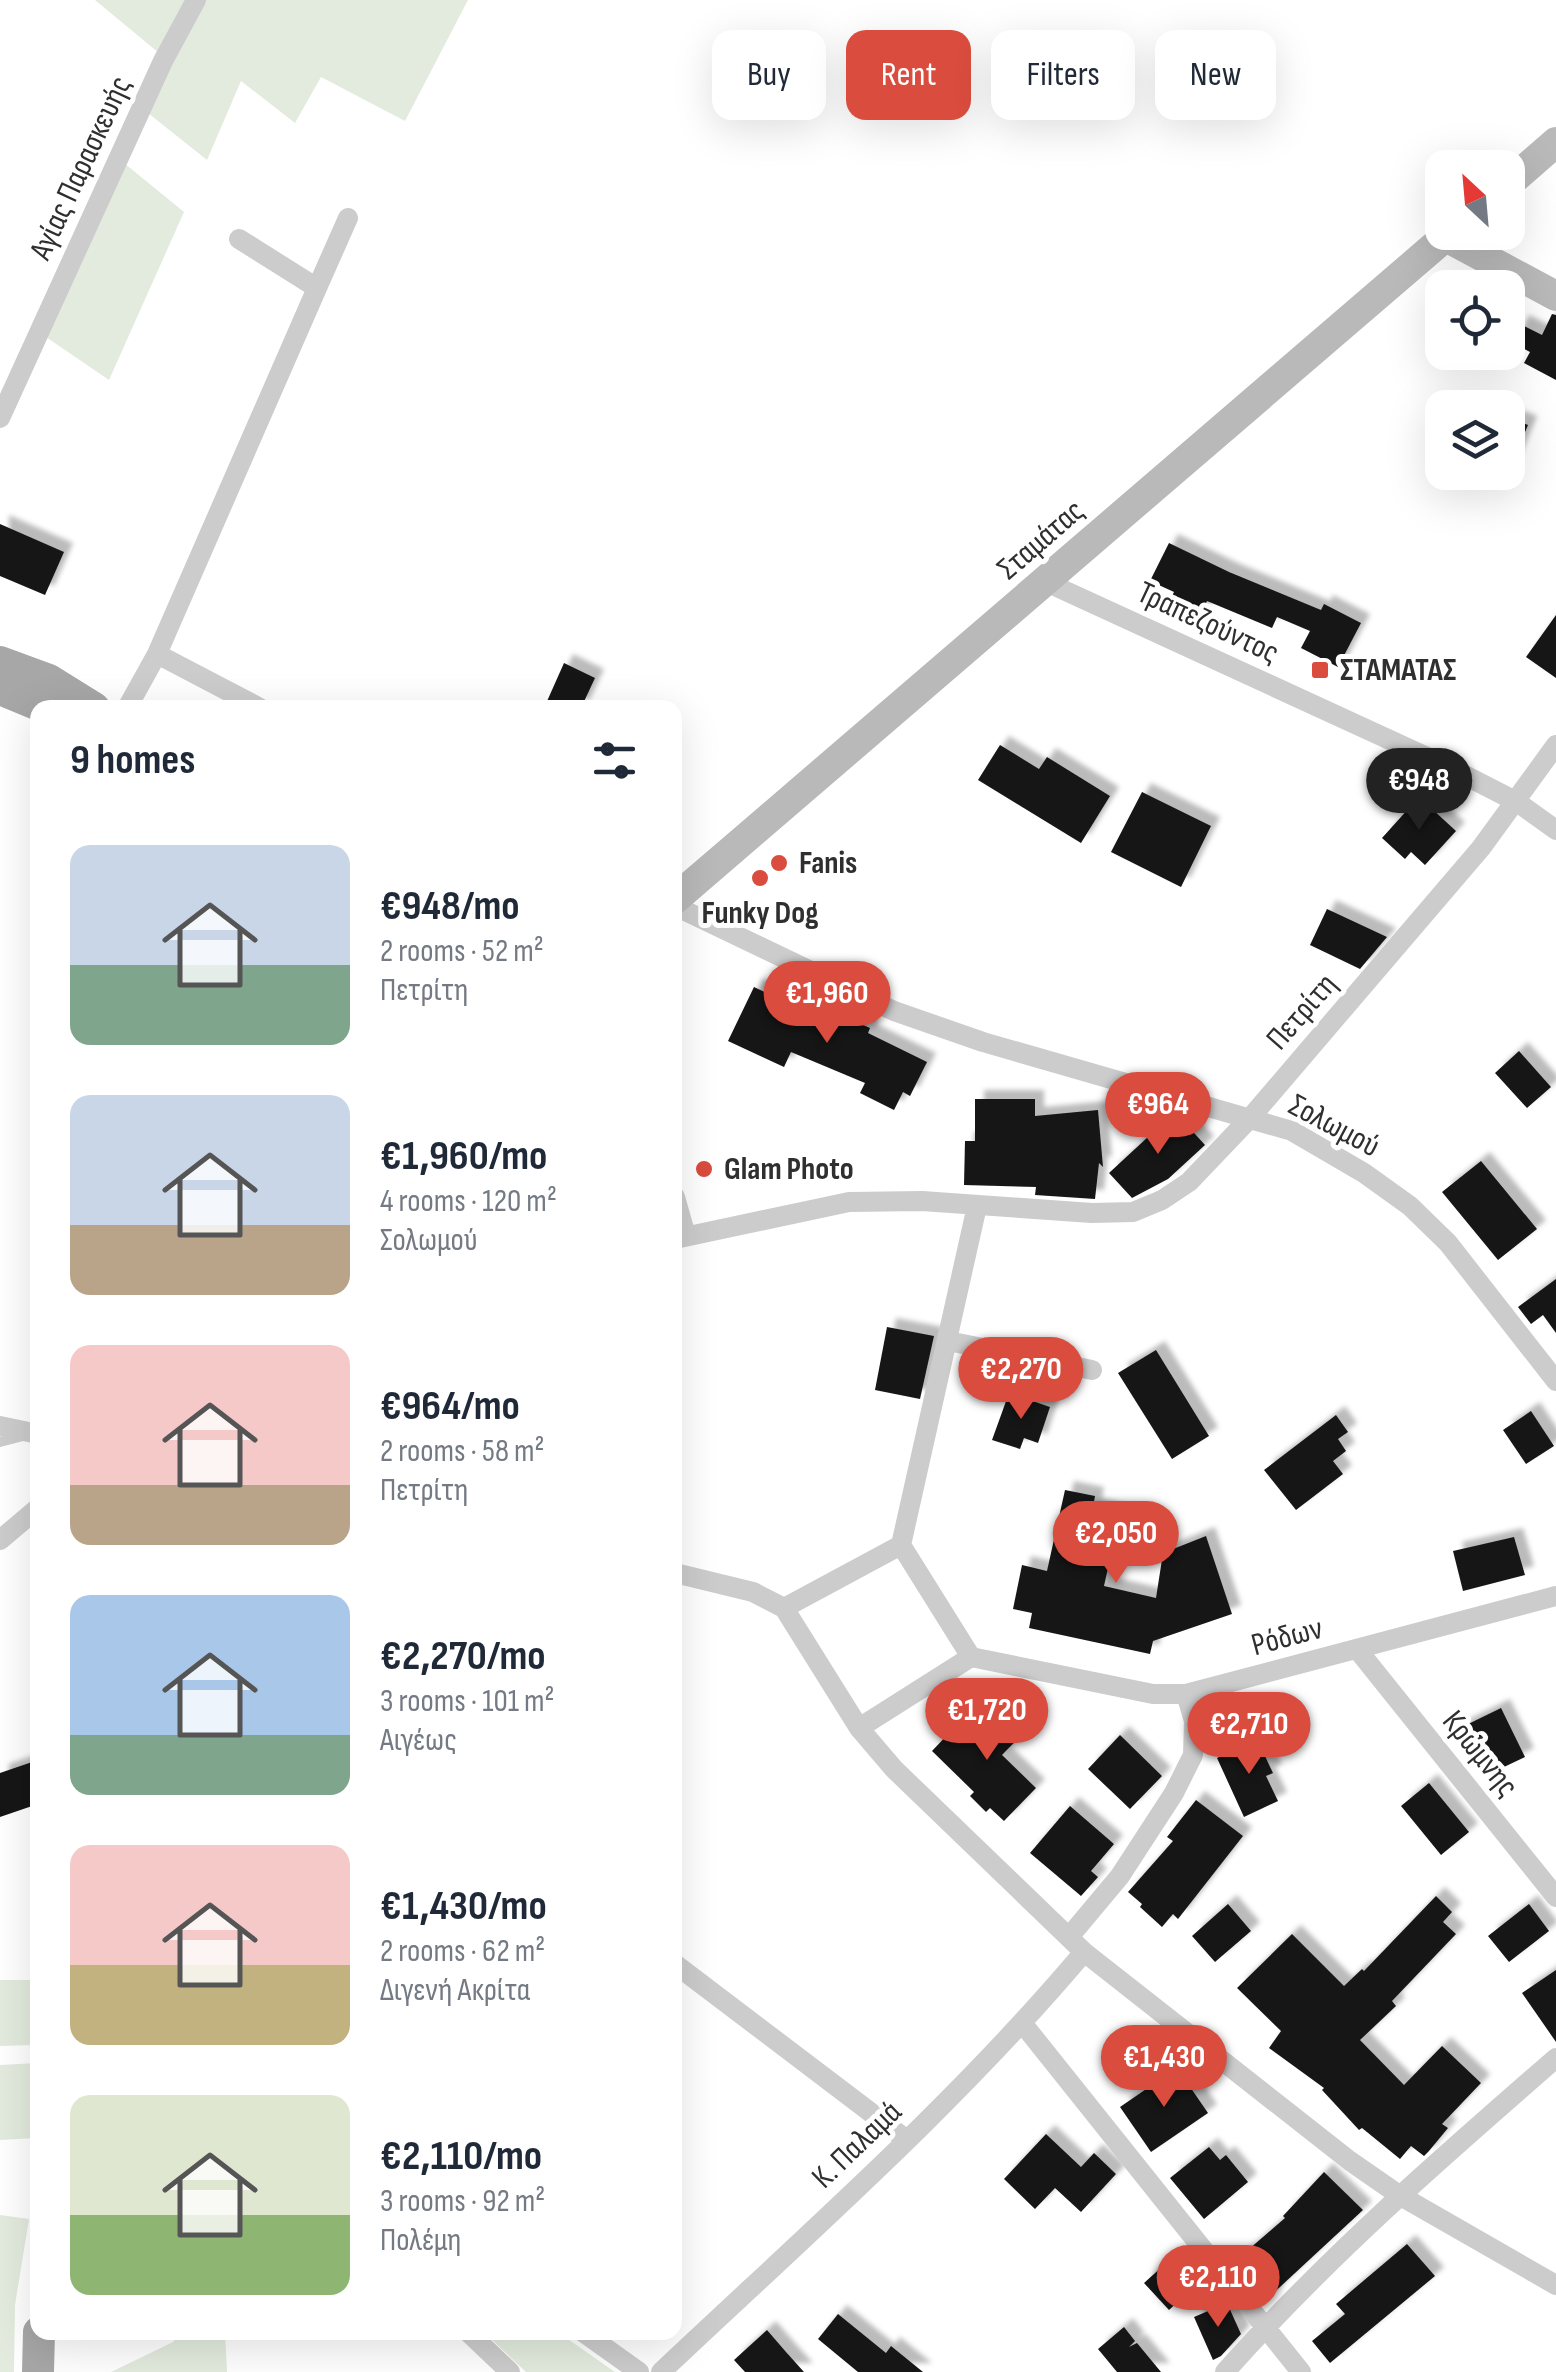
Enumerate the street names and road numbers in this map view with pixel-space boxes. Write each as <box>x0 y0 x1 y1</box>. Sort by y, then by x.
street label: Αγίας Παρασκευής <box>21 70 140 267</box>
street label: Σταμάτας <box>990 492 1092 588</box>
street label: Τραπεζούντος <box>1131 573 1285 673</box>
street label: Πετρίτη <box>1258 966 1346 1058</box>
street label: Σολωμού <box>1282 1086 1386 1166</box>
street label: Ρόδων <box>1247 1609 1327 1665</box>
street label: Κρώμνης <box>1433 1703 1527 1805</box>
street label: Κ. Παλαμά <box>804 2093 910 2197</box>

